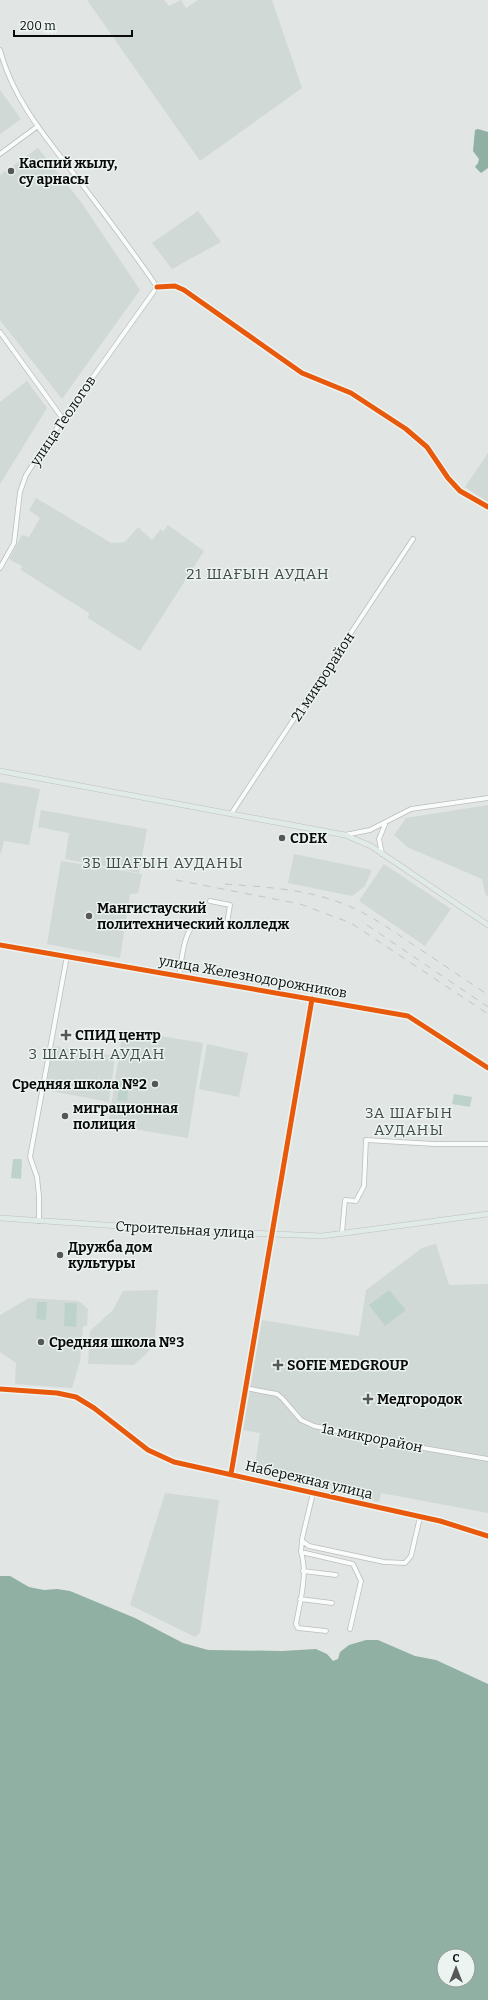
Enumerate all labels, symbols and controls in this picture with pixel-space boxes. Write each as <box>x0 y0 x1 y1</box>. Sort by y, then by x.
scale bar <box>14 12 132 38</box>
text: 200 m <box>20 19 56 33</box>
place label: Каспий жылу, су арнасы <box>19 155 117 188</box>
marker: Каспий жылу, су арнасы <box>6 166 16 176</box>
street label: улица Геологов <box>26 373 99 470</box>
district label: 21 ШАҒЫН АУДАН <box>186 565 330 583</box>
street label: 21 микрорайон <box>288 629 358 725</box>
place label: CDEK <box>290 830 327 847</box>
marker: CDEK <box>277 833 287 843</box>
district label: 3Б ШАҒЫН АУДАНЫ <box>82 854 244 872</box>
place label: Мангистауский политехнический колледж <box>97 900 290 933</box>
marker: Мангистауский политехнический колледж <box>84 911 94 921</box>
street label: улица Железнодорожников <box>157 952 348 1002</box>
place label: СПИД центр <box>75 1027 161 1044</box>
marker: СПИД центр <box>60 1029 72 1041</box>
district label: 3 ШАҒЫН АУДАН <box>29 1045 165 1063</box>
place label: Средняя школа №2 <box>12 1076 147 1093</box>
marker: Средняя школа №2 <box>150 1079 160 1089</box>
place label: миграционная полиция <box>73 1100 178 1133</box>
district label: 3А ШАҒЫН АУДАНЫ <box>365 1104 453 1139</box>
marker: миграционная полиция <box>60 1111 70 1121</box>
street label: Строительная улица <box>115 1218 255 1242</box>
place label: Дружба дом культуры <box>68 1239 153 1272</box>
marker: Дружба дом культуры <box>55 1250 65 1260</box>
place label: Средняя школа №3 <box>49 1334 184 1351</box>
marker: Средняя школа №3 <box>36 1337 46 1347</box>
place label: SOFIE MEDGROUP <box>287 1357 409 1374</box>
marker: SOFIE MEDGROUP <box>272 1359 284 1371</box>
place label: Медгородок <box>377 1391 463 1408</box>
marker: Медгородок <box>362 1393 374 1405</box>
street label: 1а микрорайон <box>320 1420 424 1456</box>
street label: Набережная улица <box>244 1457 375 1503</box>
north arrow <box>436 1948 476 1988</box>
text: С <box>453 1952 460 1965</box>

